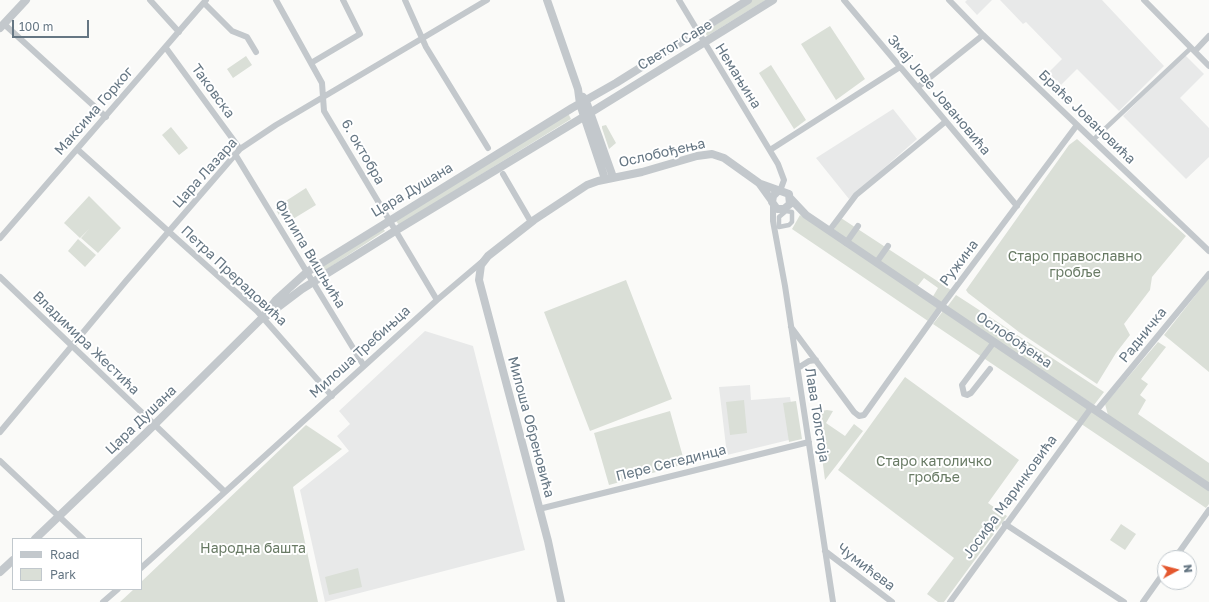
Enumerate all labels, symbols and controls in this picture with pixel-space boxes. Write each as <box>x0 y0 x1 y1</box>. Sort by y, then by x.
scale bar <box>14 12 91 38</box>
street label: Светог Саве <box>635 16 715 74</box>
text: 100 m <box>19 19 53 34</box>
street label: Змај Јове Јовановића <box>884 31 994 159</box>
street label: Немањина <box>711 40 765 112</box>
street label: Таковска <box>188 61 238 121</box>
street label: Максима Горког <box>51 63 137 159</box>
street label: Браће Јовановића <box>1035 66 1139 168</box>
street label: 6. октобра <box>338 116 388 188</box>
street label: Цара Лазара <box>169 135 241 211</box>
street label: Ослобођења <box>617 135 707 171</box>
street label: Цара Душана <box>368 159 456 221</box>
street label: Филипа Вишњића <box>271 197 349 311</box>
street label: Петра Прерадовића <box>177 222 291 330</box>
street label: Ружина <box>936 237 982 289</box>
park label: Старо православно гробље <box>1008 249 1142 282</box>
street label: Владимира Жестића <box>29 288 143 398</box>
street label: Милоша Требињца <box>306 302 414 402</box>
street label: Радничка <box>1116 304 1170 366</box>
street label: Ослобођења <box>973 308 1055 372</box>
street label: Милоша Обреновића <box>504 355 558 499</box>
street label: Лава Толстоја <box>801 367 833 463</box>
street label: Цара Душана <box>102 382 180 458</box>
street label: Јосифа Маринковића <box>959 432 1061 562</box>
street label: Пере Сегединца <box>614 441 728 485</box>
park label: Старо католичко гробље <box>876 454 992 486</box>
legend <box>12 538 142 590</box>
street label: Чумићева <box>834 540 898 594</box>
park label: Народна башта <box>200 541 306 557</box>
text: Road <box>50 547 79 562</box>
north arrow <box>1157 550 1197 590</box>
text: N <box>1181 564 1195 574</box>
text: Park <box>50 567 76 582</box>

